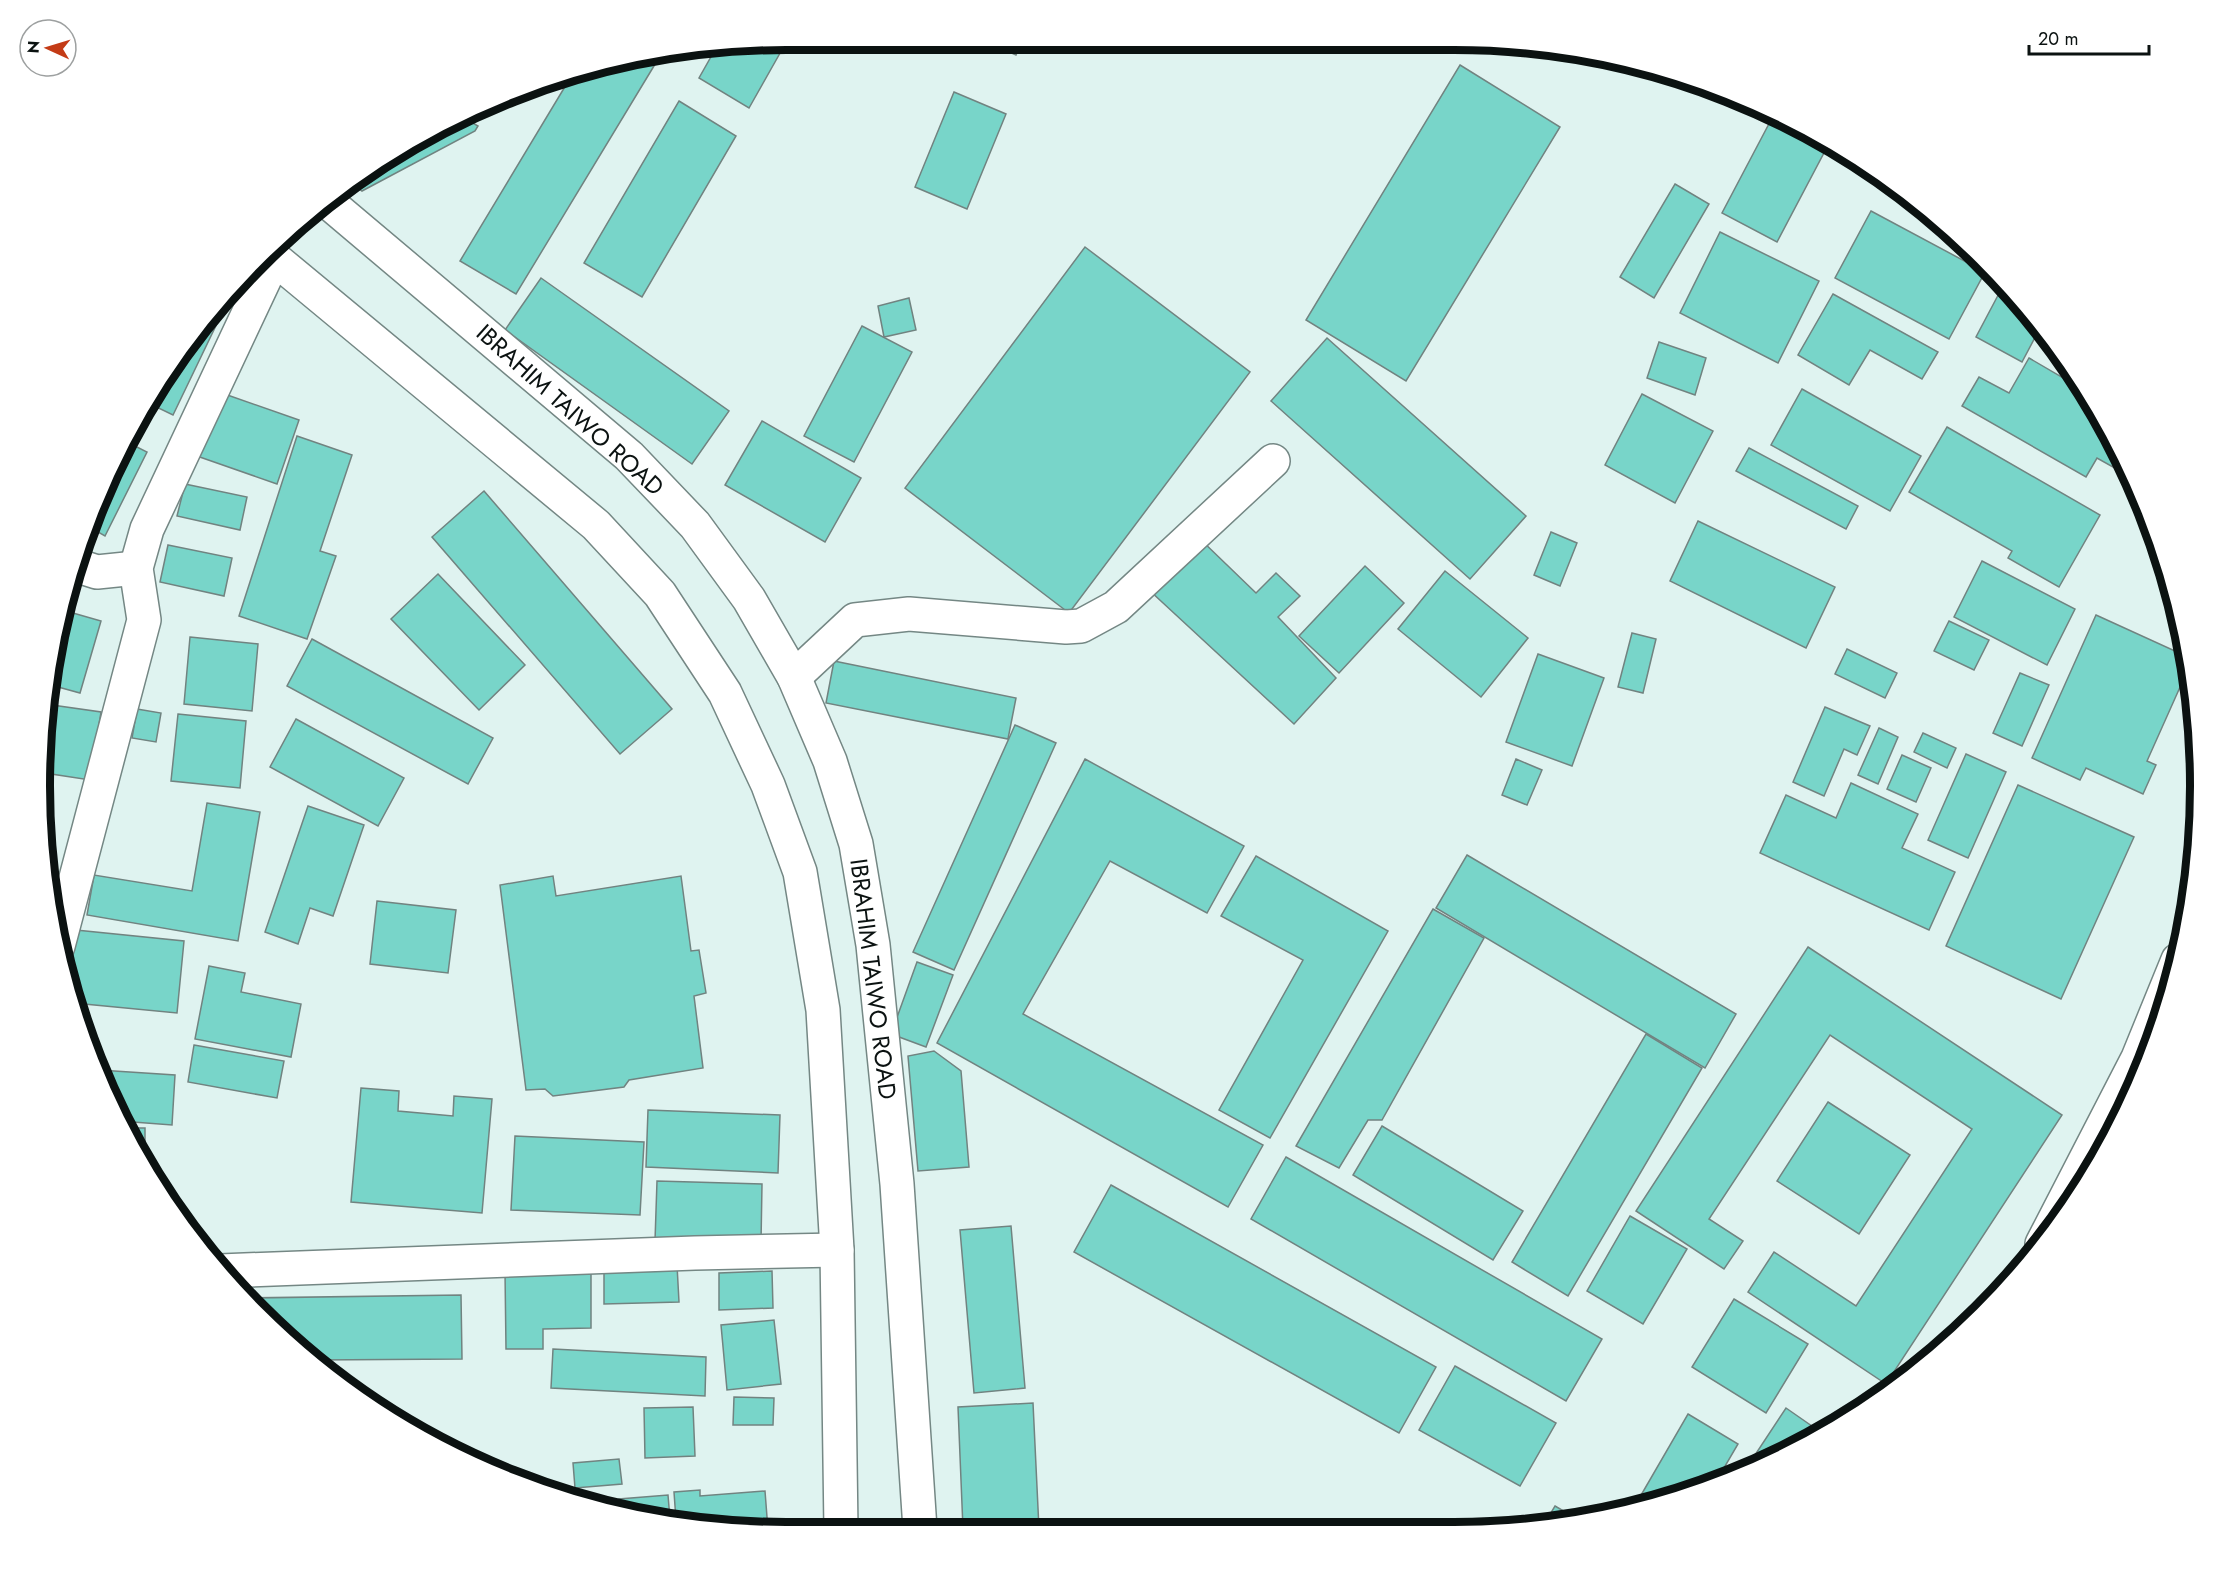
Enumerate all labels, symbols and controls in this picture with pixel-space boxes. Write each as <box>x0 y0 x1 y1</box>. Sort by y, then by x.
north arrow <box>18 18 78 78</box>
scale bar <box>2029 18 2149 56</box>
text: 20 m <box>2038 26 2078 52</box>
text: N <box>22 40 45 54</box>
street label: IBRAHIM TAIWO ROAD <box>469 316 672 504</box>
street label: IBRAHIM TAIWO ROAD <box>841 857 906 1101</box>

